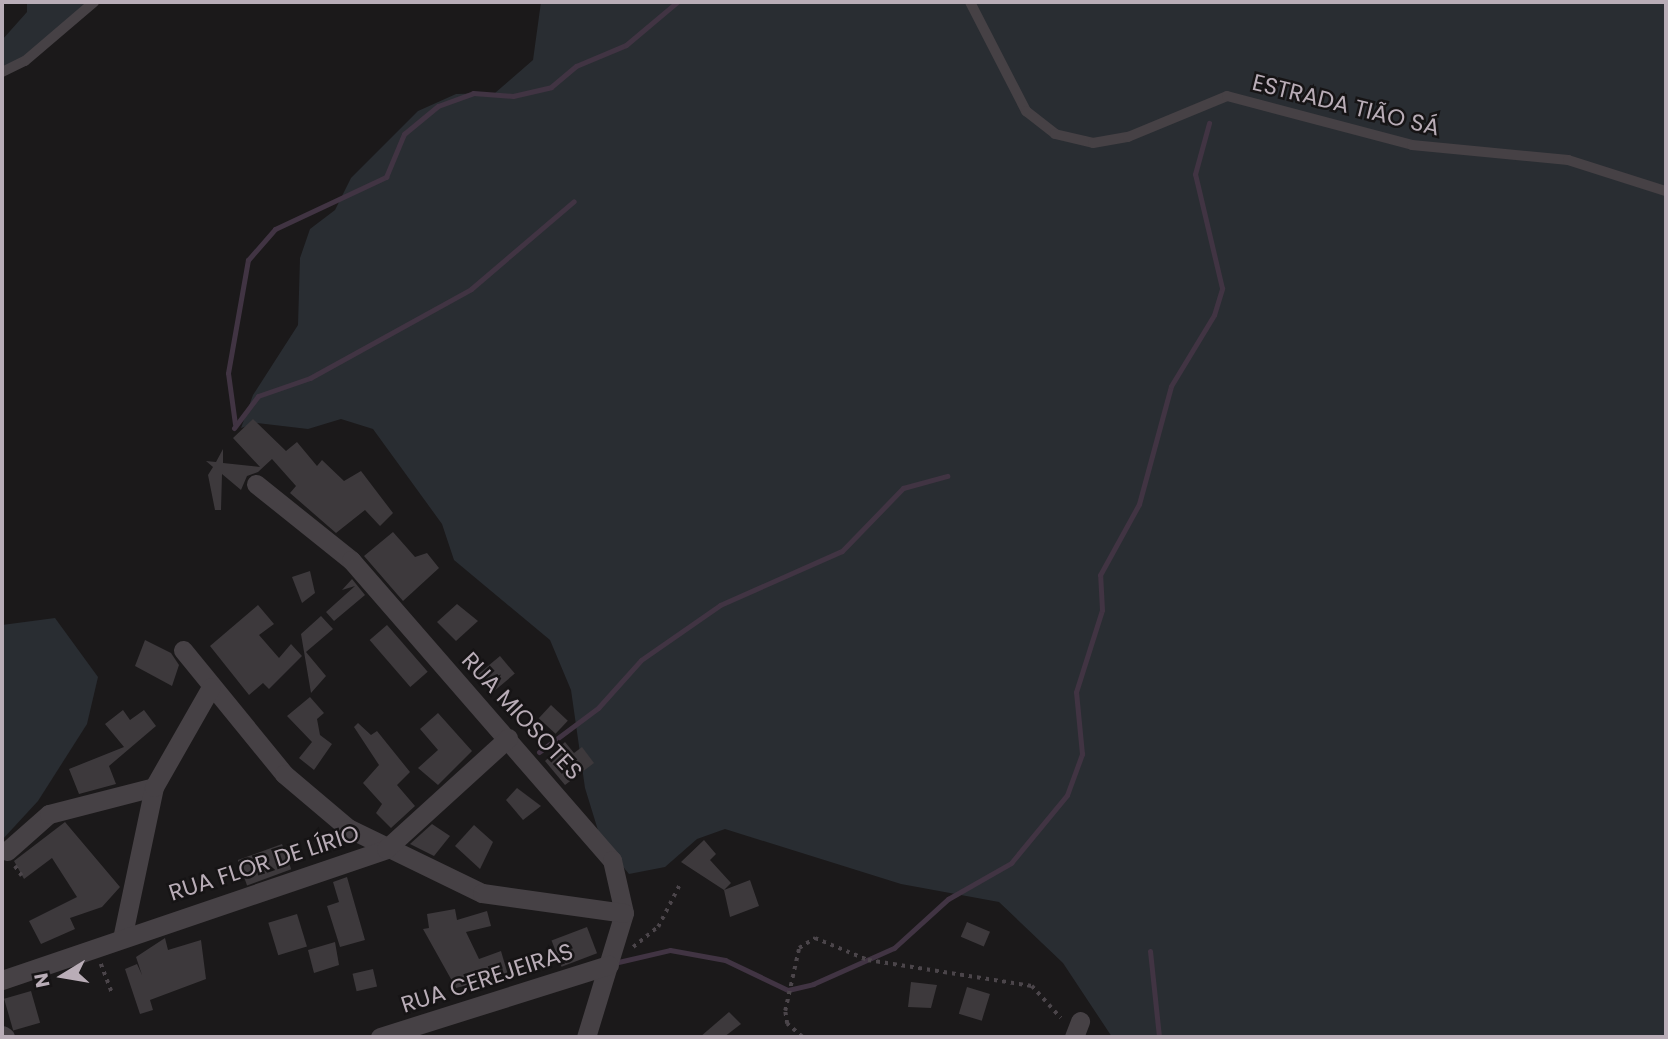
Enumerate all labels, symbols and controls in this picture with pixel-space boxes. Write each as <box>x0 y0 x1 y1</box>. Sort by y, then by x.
street label: ESTRADA TIÃO SÁ <box>1250 68 1442 142</box>
street label: RUA MIOSOTES <box>456 647 588 785</box>
street label: RUA FLOR DE LÍRIO <box>165 819 363 907</box>
street label: RUA CEREJEIRAS <box>398 937 576 1019</box>
north arrow <box>28 941 98 1011</box>
text: N <box>27 971 57 990</box>

